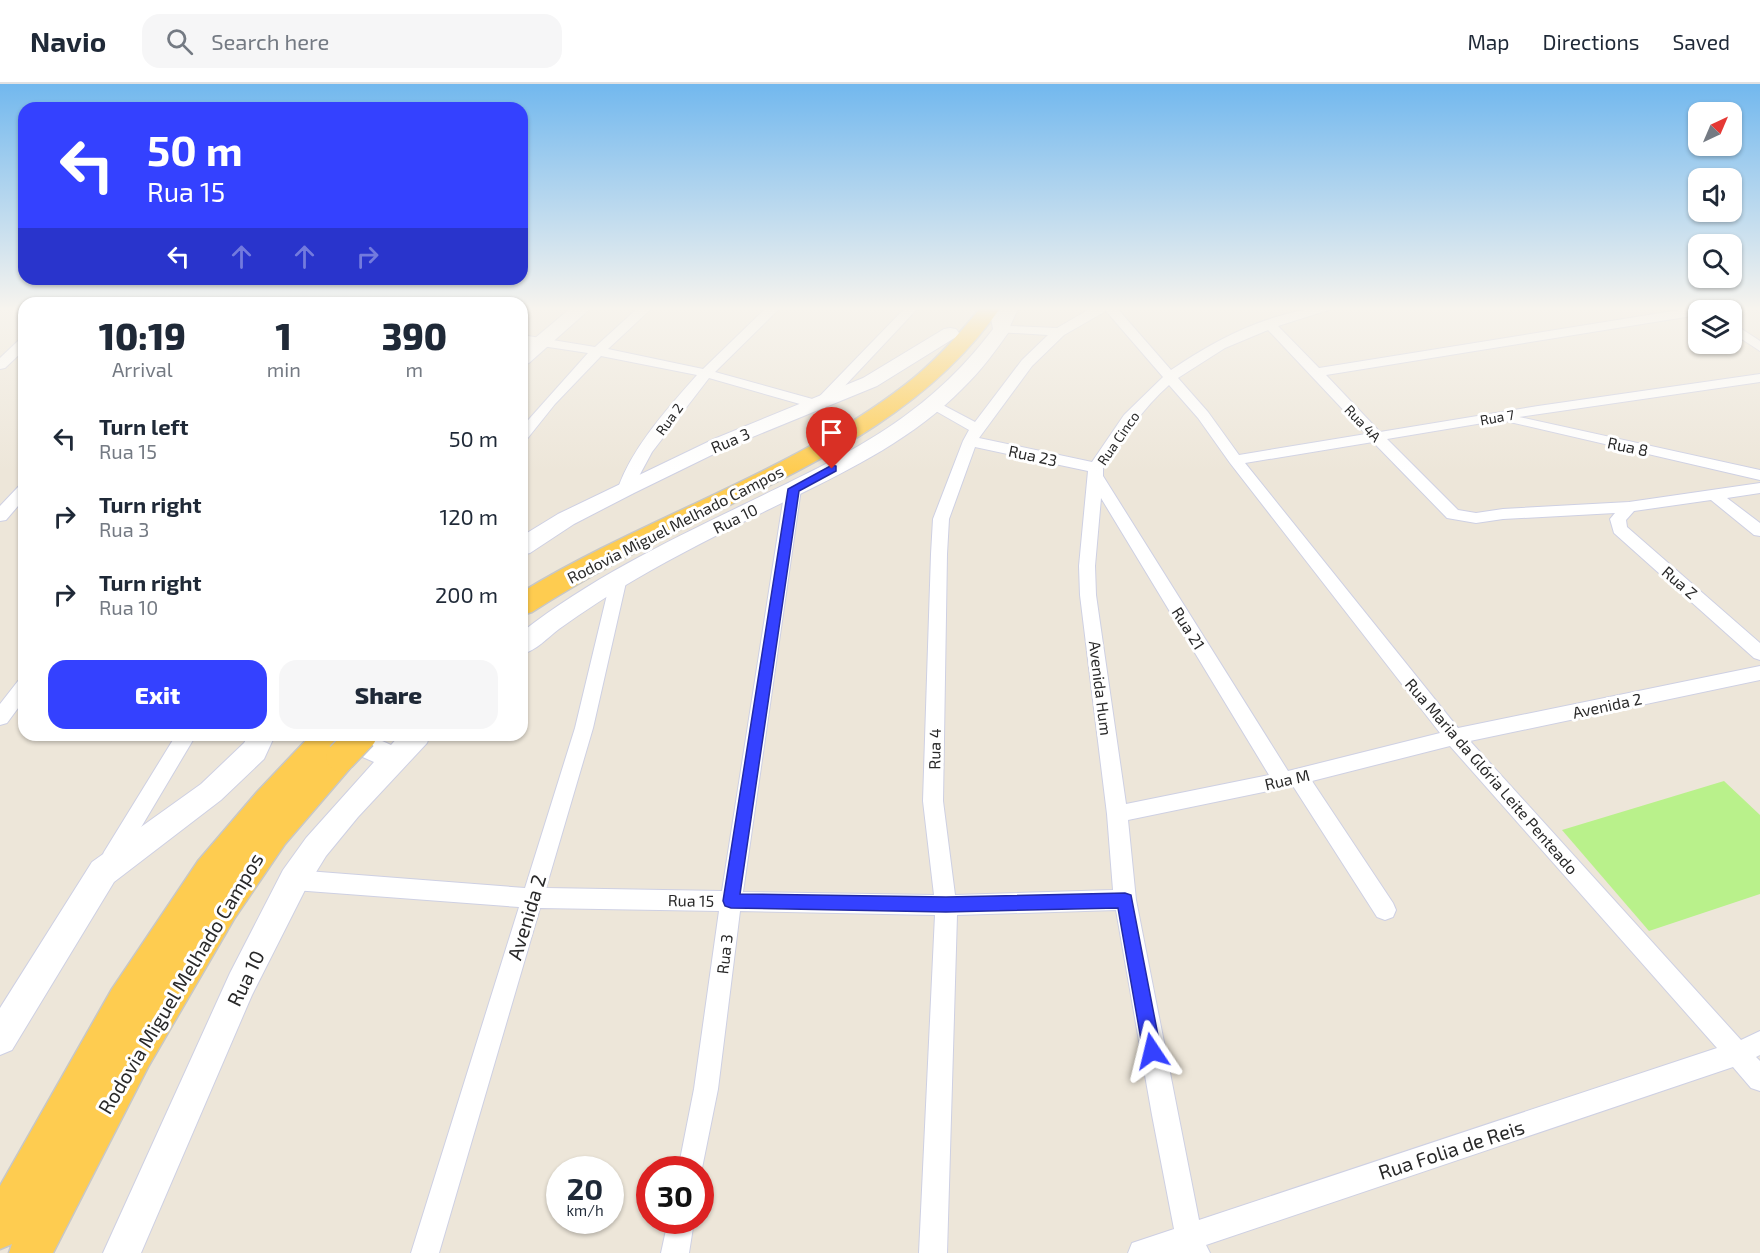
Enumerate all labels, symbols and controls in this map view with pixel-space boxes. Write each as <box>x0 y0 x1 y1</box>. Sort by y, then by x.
search box <box>142 14 562 68</box>
text: Navio <box>30 24 106 58</box>
icon: search <box>163 25 196 58</box>
text: Search here <box>211 28 329 54</box>
text: Map <box>1467 29 1510 54</box>
text: Directions <box>1543 29 1639 54</box>
text: Saved <box>1672 29 1730 54</box>
north arrow <box>1688 102 1742 156</box>
map controls <box>1688 102 1742 354</box>
text: 50 m <box>147 124 243 174</box>
icon: left <box>48 126 126 204</box>
button: sound <box>1688 168 1742 222</box>
text: Rua 15 <box>147 175 225 207</box>
button: search <box>1688 234 1742 288</box>
icon: left <box>162 240 195 273</box>
icon: ahead <box>225 240 258 273</box>
icon: ahead <box>288 240 321 273</box>
icon: right <box>351 240 384 273</box>
button: layers <box>1688 300 1742 354</box>
text: 10:19 <box>99 314 186 357</box>
text: 1 <box>276 314 292 357</box>
text: 390 <box>382 314 447 357</box>
text: Arrival <box>112 357 173 381</box>
text: min <box>267 357 301 381</box>
text: m <box>406 357 423 381</box>
street label: Rua 2 <box>652 400 686 438</box>
street label: Rua 4A <box>1341 401 1385 445</box>
street label: Rua 7 <box>1478 406 1516 428</box>
pin <box>806 407 857 469</box>
street label: Rua Cinco <box>1093 408 1143 468</box>
text: Turn left <box>99 413 188 439</box>
icon: arrive <box>815 416 848 449</box>
icon: left <box>48 422 81 455</box>
street label: Rua 3 <box>708 423 752 457</box>
text: 50 m <box>449 425 498 451</box>
street label: Rua 8 <box>1606 432 1650 460</box>
text: Rua 15 <box>99 439 157 463</box>
street label: Rua 23 <box>1007 441 1059 469</box>
street label: Rodovia Miguel Melhado Campos <box>564 461 786 587</box>
text: Turn right <box>99 491 201 517</box>
street label: Rua 10 <box>710 499 760 537</box>
icon: right <box>48 500 81 533</box>
text: 120 m <box>439 503 498 529</box>
text: Rua 3 <box>99 517 149 541</box>
street label: Rua Z <box>1659 562 1701 602</box>
text: Turn right <box>99 569 201 595</box>
icon: right <box>48 578 81 611</box>
text: 200 m <box>435 581 498 607</box>
text: Rua 10 <box>99 595 158 619</box>
street label: Rua 21 <box>1169 603 1209 653</box>
street label: Avenida Hum <box>1086 640 1116 736</box>
button: Exit <box>48 660 267 729</box>
button: Share <box>279 660 498 729</box>
street label: Rua Maria da Glória Leite Penteado <box>1402 674 1582 878</box>
street label: Avenida 2 <box>1571 688 1643 722</box>
street label: Rua 4 <box>924 728 944 770</box>
street label: Rua M <box>1263 765 1311 793</box>
street label: Rodovia Miguel Melhado Campos <box>92 848 268 1118</box>
street label: Avenida 2 <box>502 871 550 963</box>
street label: Rua 15 <box>668 890 714 910</box>
street label: Rua 3 <box>712 933 736 975</box>
street label: Rua 10 <box>221 946 269 1010</box>
position arrow <box>1120 1019 1184 1083</box>
street label: Rua Folia de Reis <box>1375 1114 1527 1184</box>
speed limit sign: 30 <box>636 1156 714 1234</box>
text: 20 <box>567 1170 603 1206</box>
text: km/h <box>566 1201 604 1219</box>

